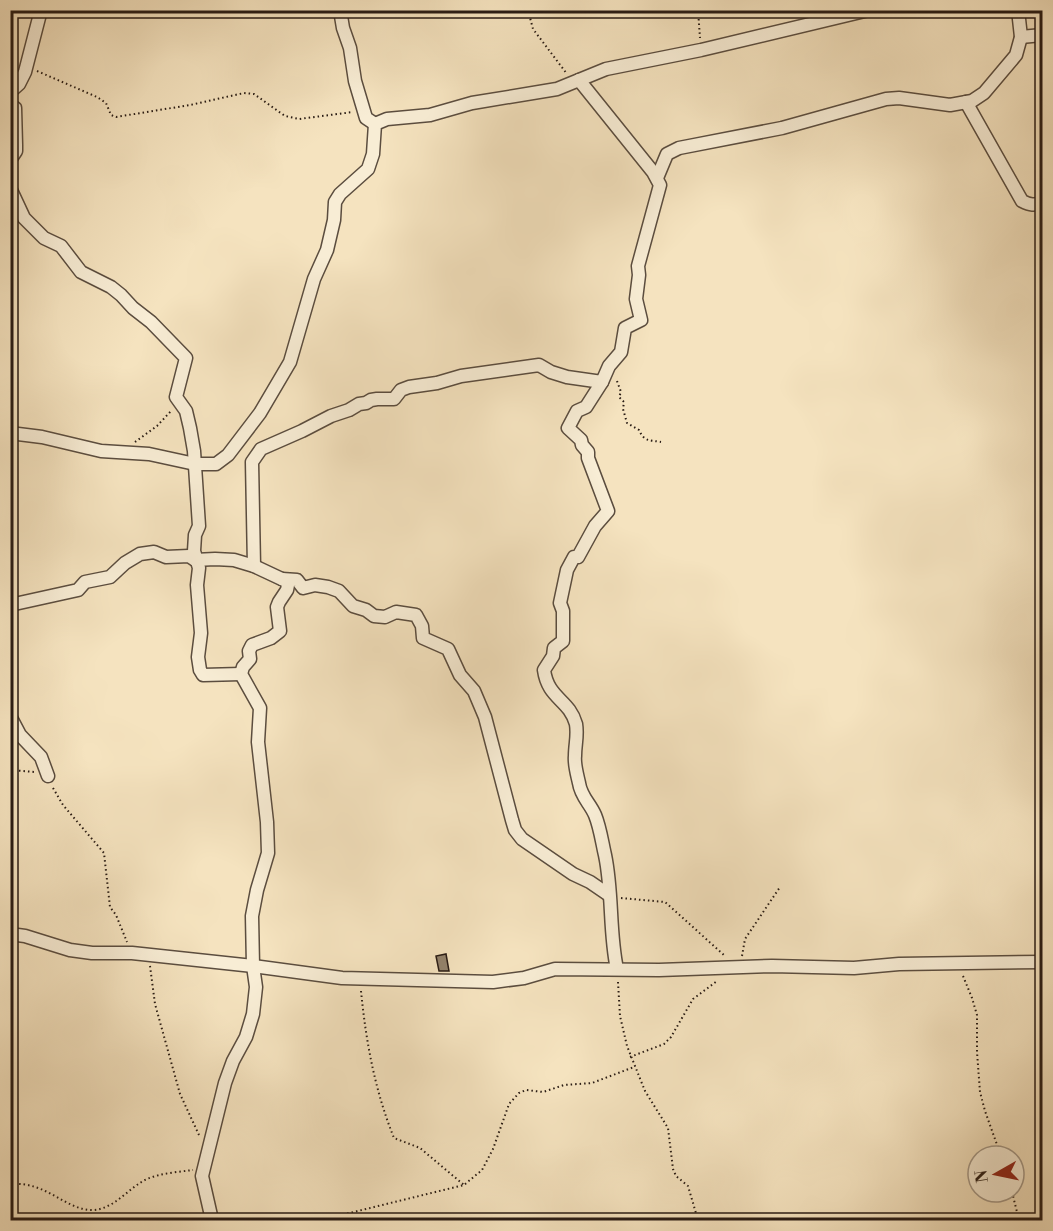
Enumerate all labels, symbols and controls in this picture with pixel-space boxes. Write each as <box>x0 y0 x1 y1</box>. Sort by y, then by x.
north arrow <box>966 1144 1026 1204</box>
text: N <box>971 1168 993 1184</box>

